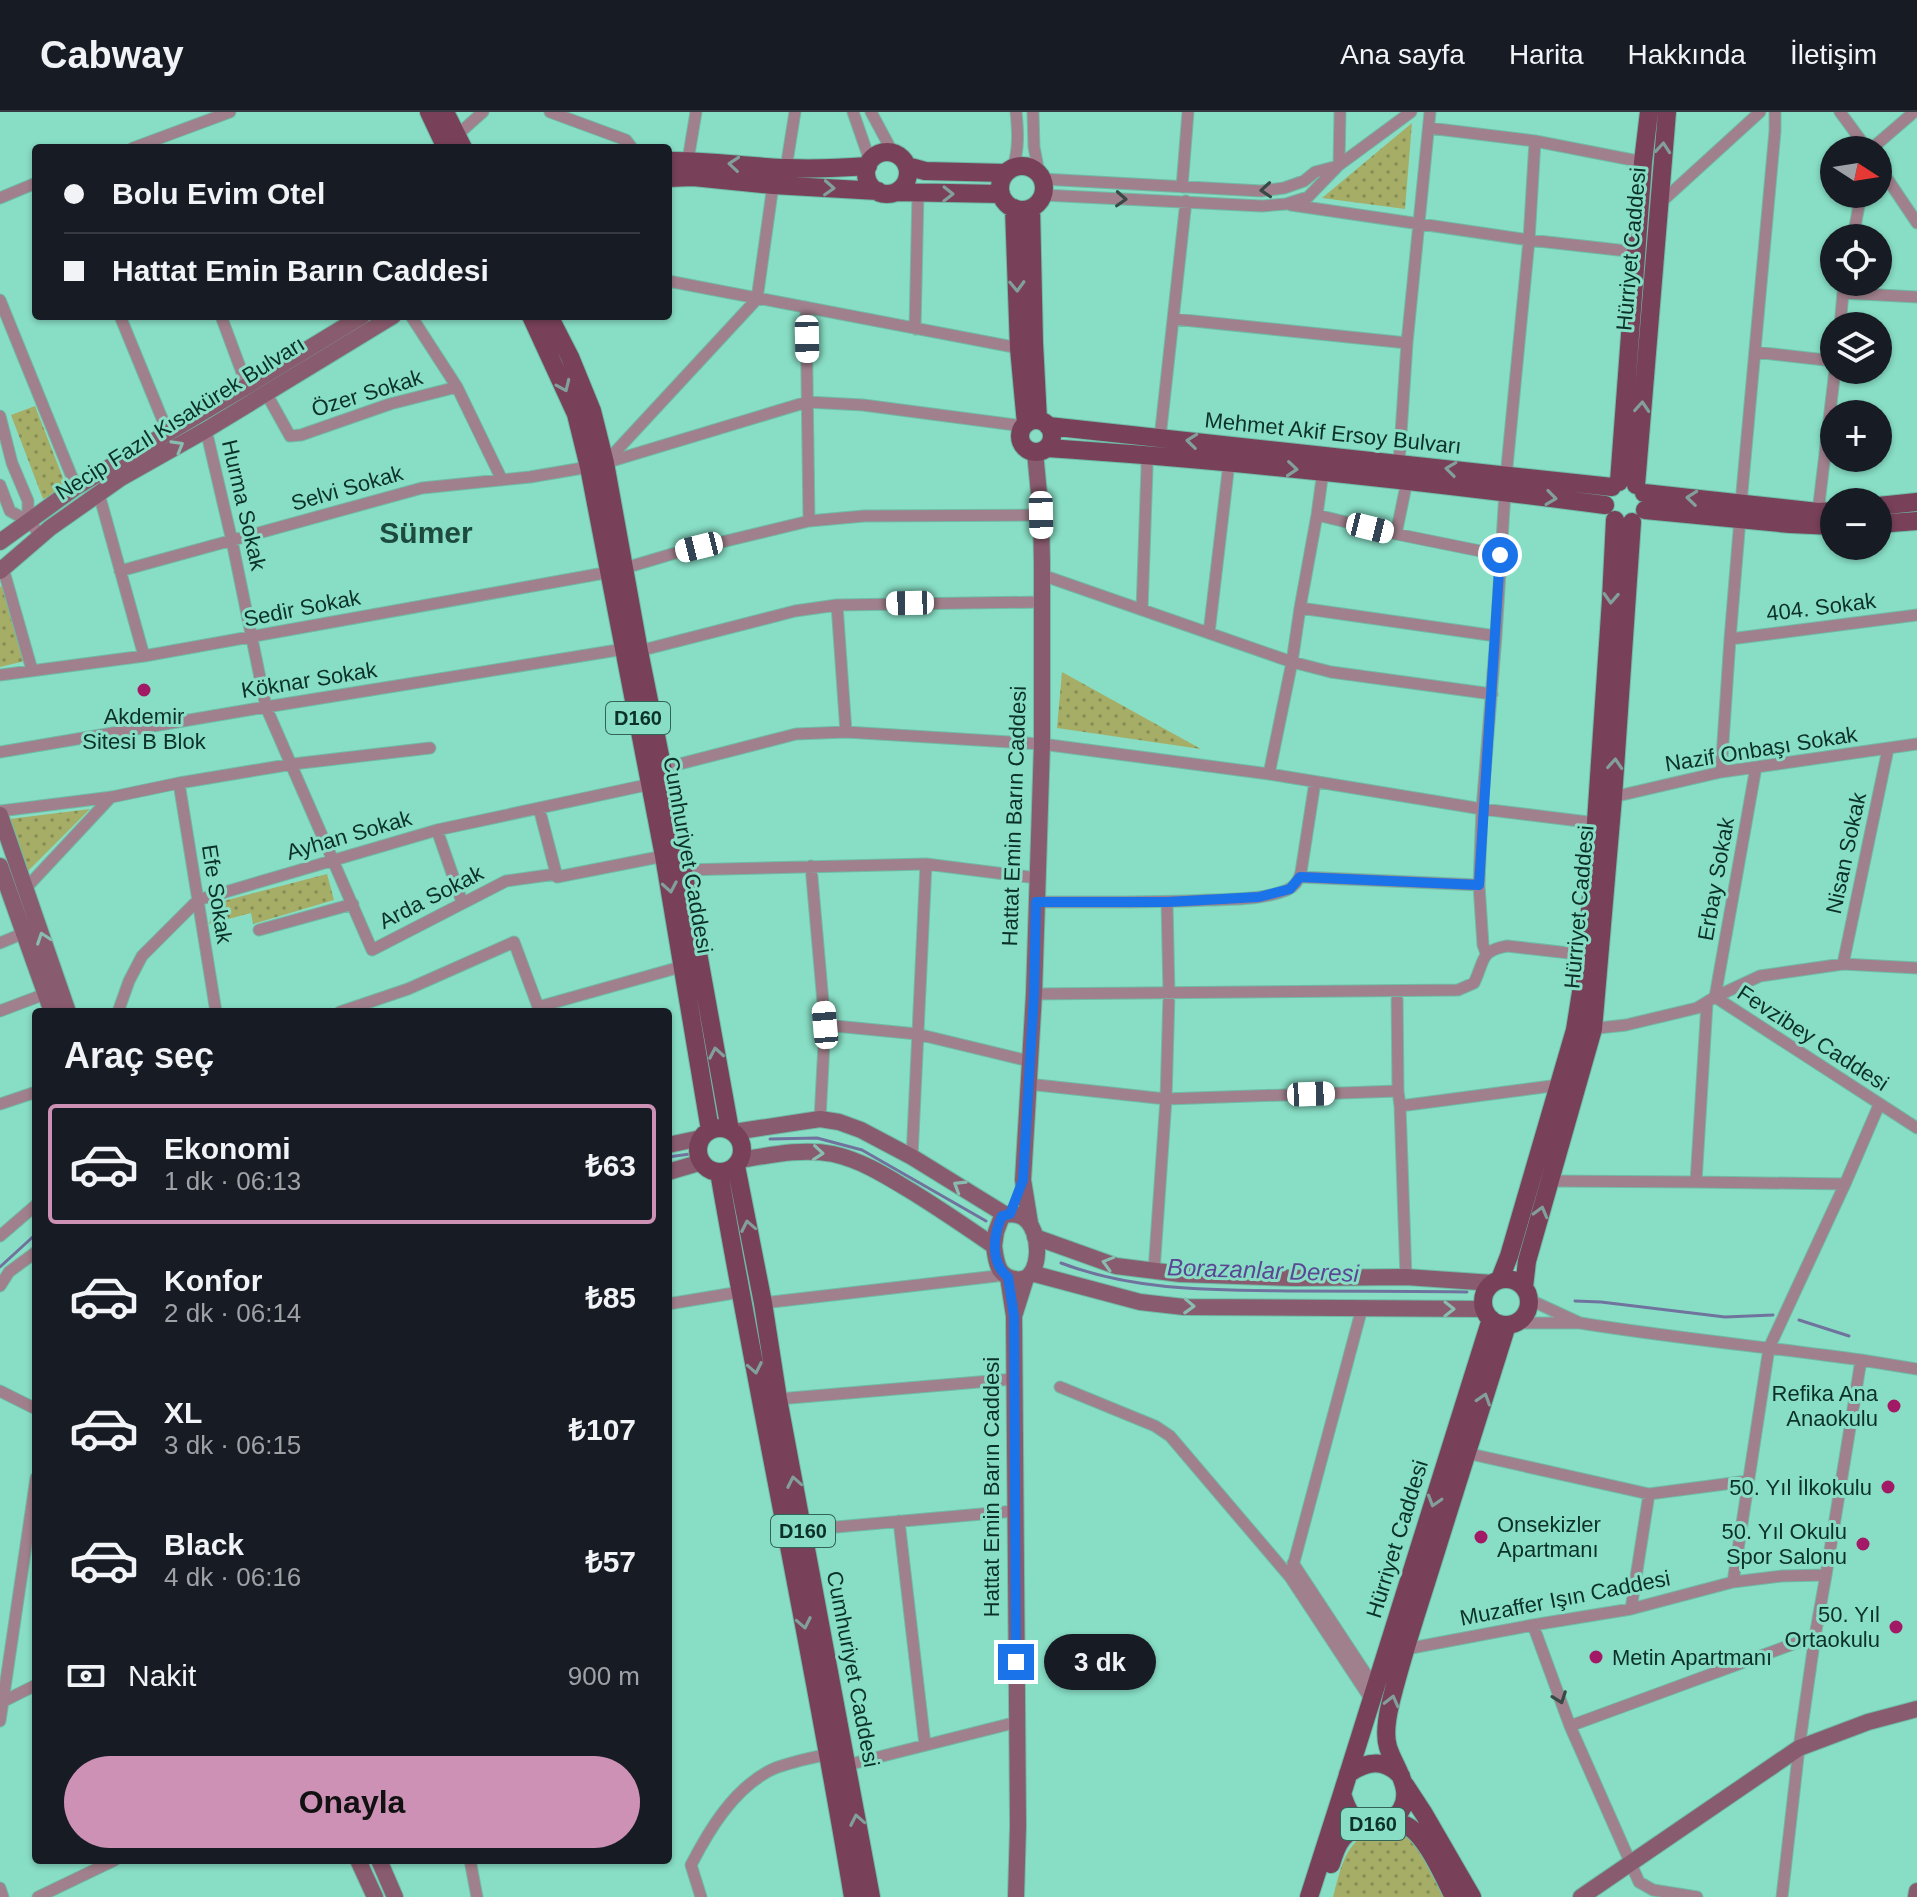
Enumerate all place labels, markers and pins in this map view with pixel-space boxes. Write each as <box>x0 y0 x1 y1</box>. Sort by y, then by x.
marker: Akdemir Sitesi B Blok <box>135 681 153 699</box>
place label: Akdemir Sitesi B Blok <box>82 704 207 754</box>
place label: Refika Ana Anaokulu <box>1772 1381 1879 1431</box>
marker: Refika Ana Anaokulu <box>1885 1397 1903 1415</box>
place label: 50. Yıl İlkokulu <box>1729 1475 1872 1500</box>
marker: 50. Yıl İlkokulu <box>1879 1478 1897 1496</box>
place label: Onsekizler Apartmanı <box>1497 1512 1601 1562</box>
place label: 50. Yıl Okulu Spor Salonu <box>1721 1519 1847 1569</box>
marker: Onsekizler Apartmanı <box>1472 1528 1490 1546</box>
marker: 50. Yıl Okulu Spor Salonu <box>1854 1535 1872 1553</box>
place label: 50. Yıl Ortaokulu <box>1785 1602 1880 1652</box>
marker: 50. Yıl Ortaokulu <box>1887 1618 1905 1636</box>
place label: Metin Apartmanı <box>1612 1645 1772 1670</box>
marker: Metin Apartmanı <box>1587 1648 1605 1666</box>

